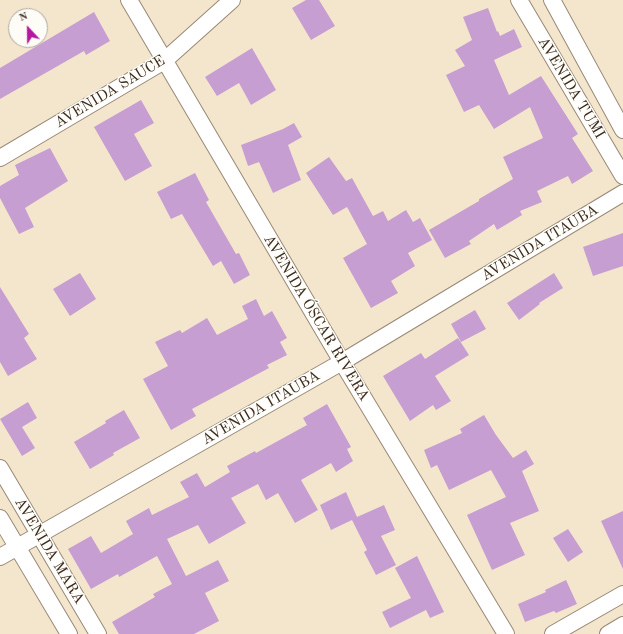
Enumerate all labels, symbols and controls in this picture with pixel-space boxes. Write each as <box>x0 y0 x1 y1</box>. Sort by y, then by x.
north arrow <box>8 8 48 48</box>
text: N <box>18 11 30 24</box>
street label: AVENIDA TUMI <box>533 34 609 142</box>
street label: AVENIDA SAUCE <box>52 52 168 132</box>
street label: AVENIDA ITAUBA <box>478 201 602 285</box>
street label: AVENIDA ÓSCAR RIVERA <box>259 231 373 405</box>
street label: AVENIDA ITAUBA <box>199 367 323 449</box>
street label: AVENIDA MARA <box>10 494 88 608</box>

